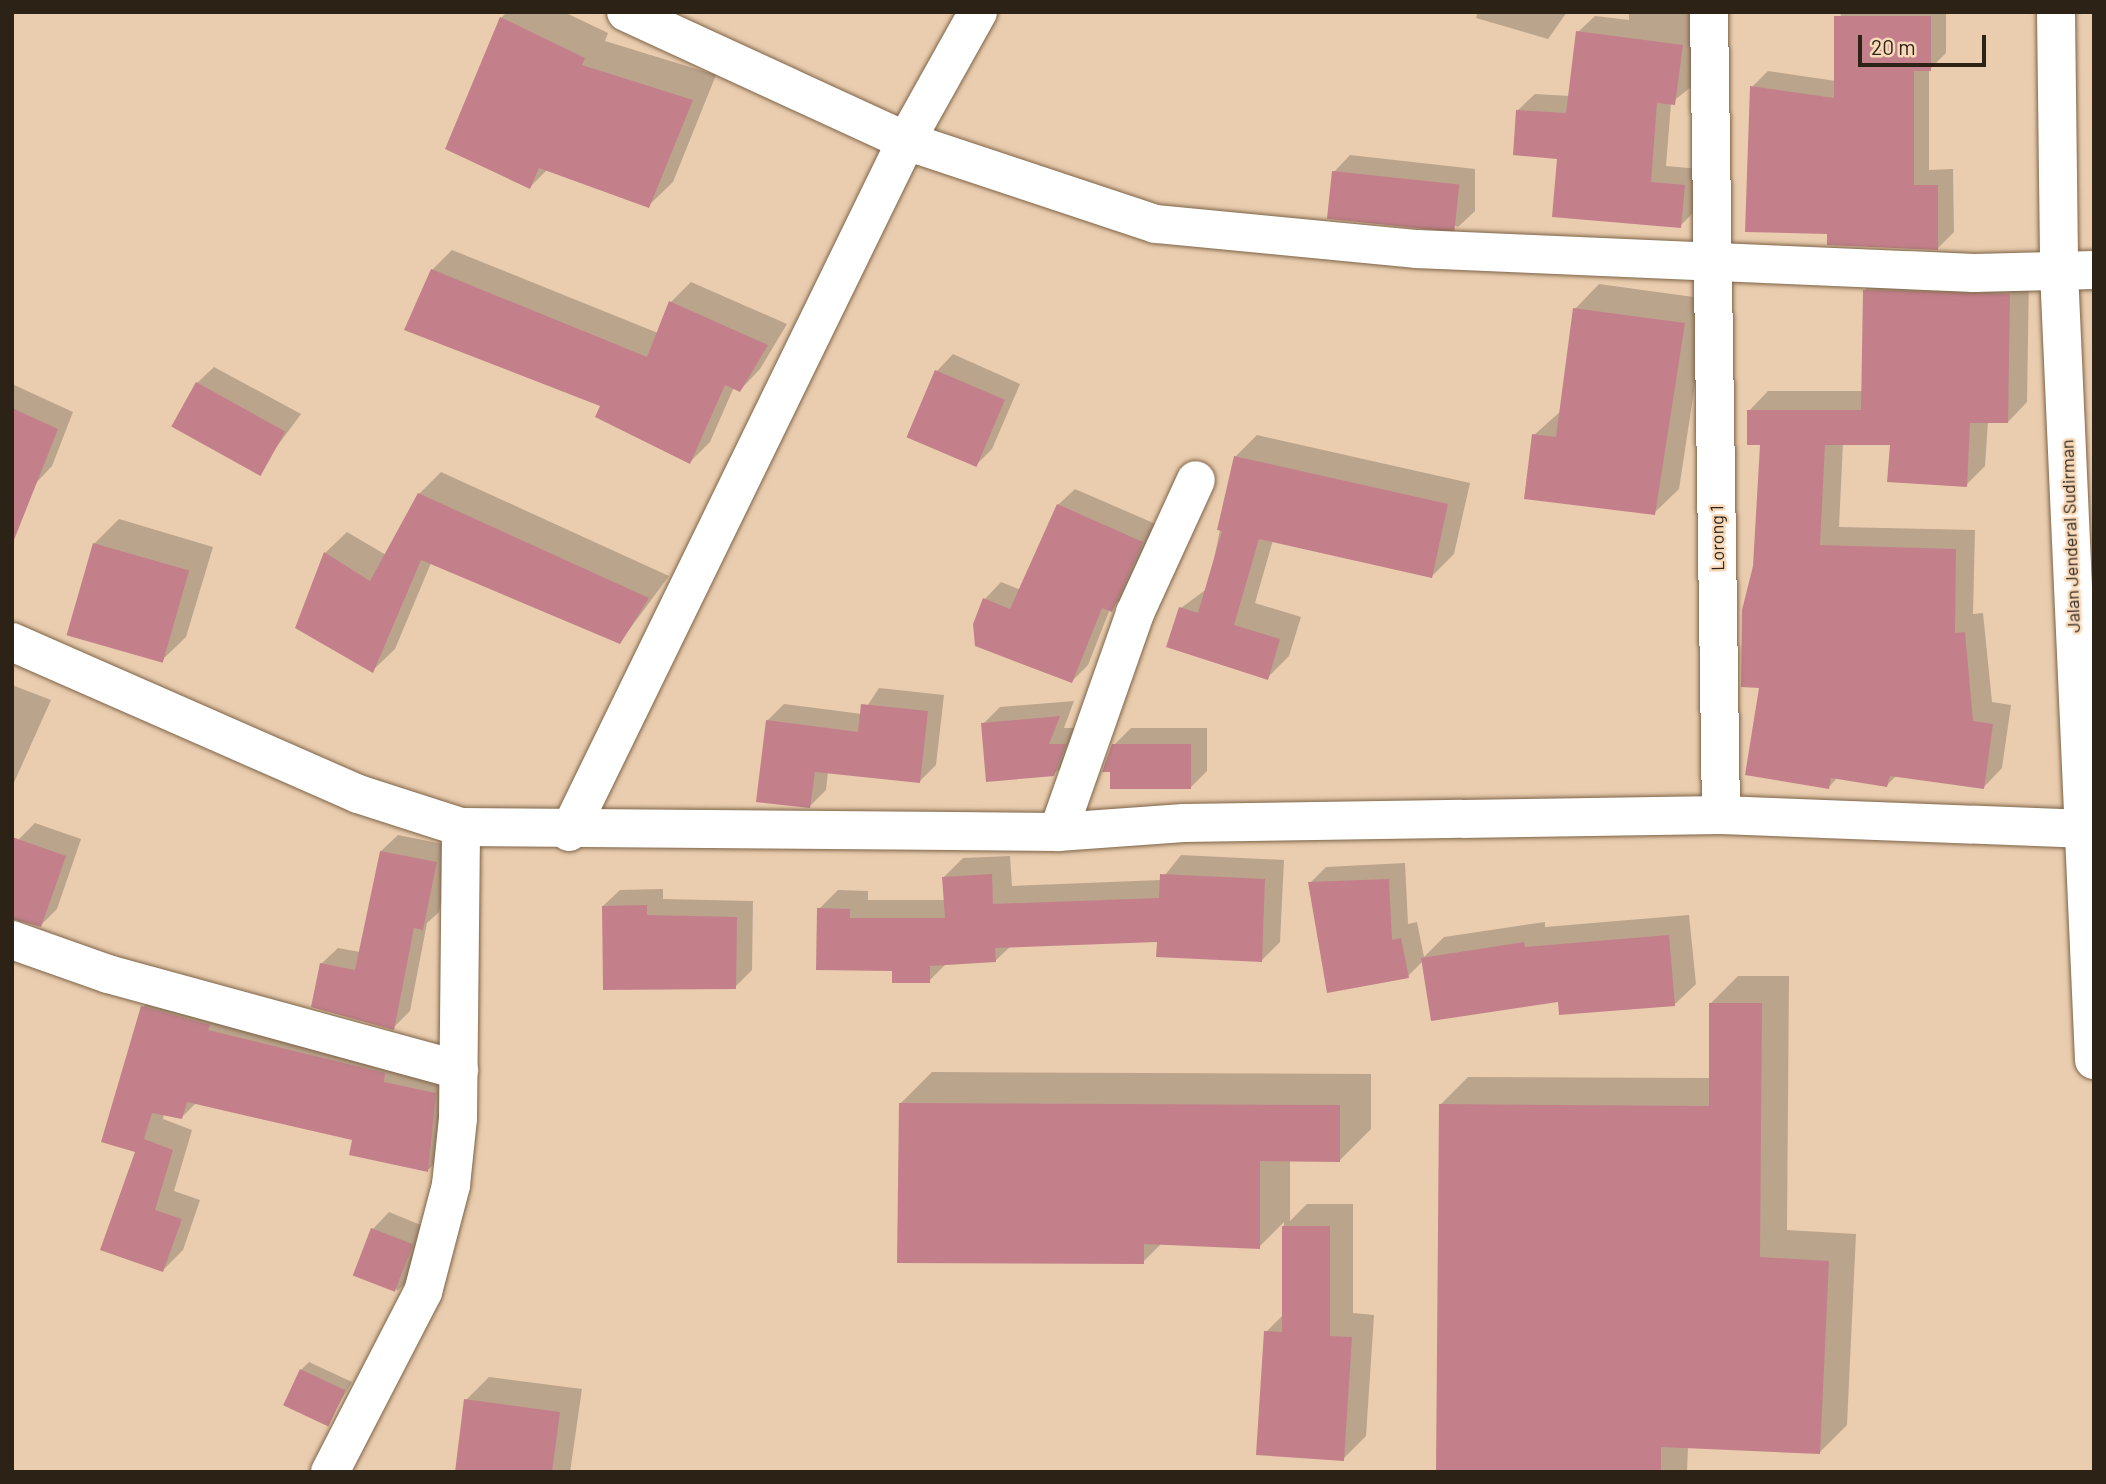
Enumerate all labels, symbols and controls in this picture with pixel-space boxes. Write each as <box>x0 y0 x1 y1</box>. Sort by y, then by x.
scale bar <box>1861 21 1989 65</box>
text: 20 m <box>1871 34 1916 59</box>
street label: Jalan Jenderal Sudirman <box>2056 439 2084 633</box>
street label: Lorong 1 <box>1706 505 1728 571</box>

